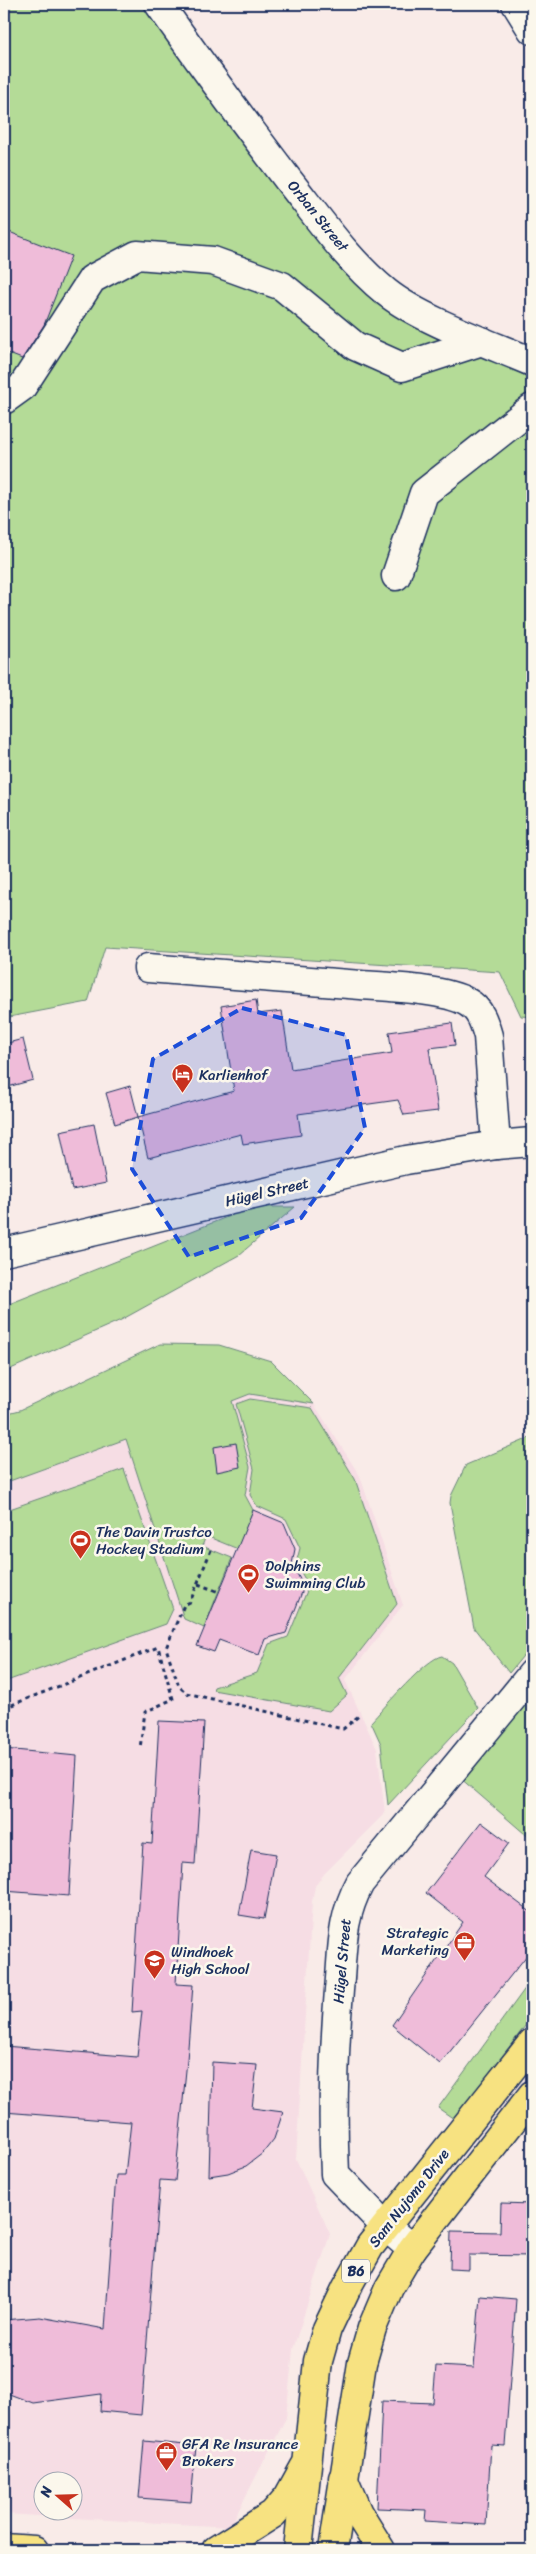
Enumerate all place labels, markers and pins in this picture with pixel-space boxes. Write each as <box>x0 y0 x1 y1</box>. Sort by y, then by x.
place label: Karlienhof <box>199 1062 269 1088</box>
hotel icon: Karlienhof <box>171 1063 195 1094</box>
place label: The Davin Trustco Hockey Stadium <box>96 1519 212 1562</box>
sports icon: The Davin Trustco Hockey Stadium <box>68 1529 92 1560</box>
place label: Dolphins Swimming Club <box>265 1553 366 1596</box>
sports icon: Dolphins Swimming Club <box>237 1563 261 1594</box>
place label: Strategic Marketing <box>382 1920 449 1963</box>
office icon: Strategic Marketing <box>453 1930 477 1961</box>
place label: Windhoek High School <box>171 1939 250 1982</box>
school or university icon: Windhoek High School <box>143 1949 167 1980</box>
place label: GFA Re Insurance Brokers <box>182 2431 299 2474</box>
office icon: GFA Re Insurance Brokers <box>154 2441 178 2472</box>

